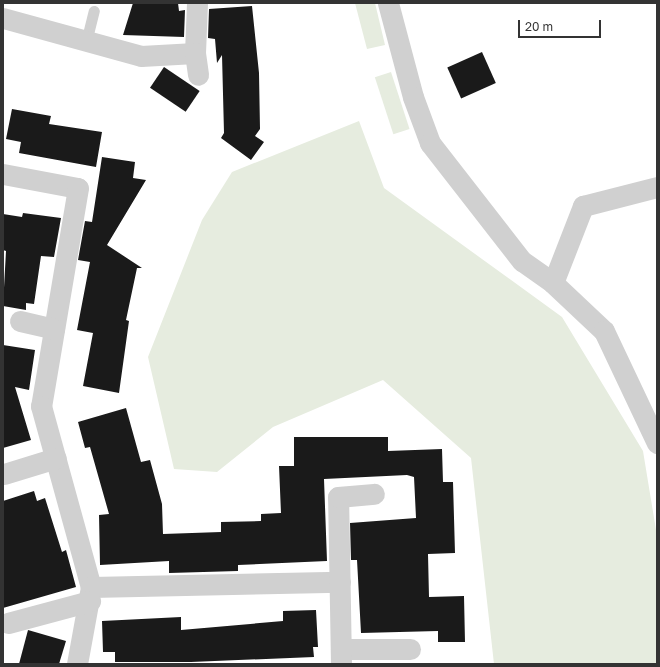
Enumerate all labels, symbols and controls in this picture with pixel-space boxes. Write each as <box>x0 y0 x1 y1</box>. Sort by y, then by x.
scale bar <box>520 12 603 38</box>
text: 20 m <box>525 19 553 34</box>

